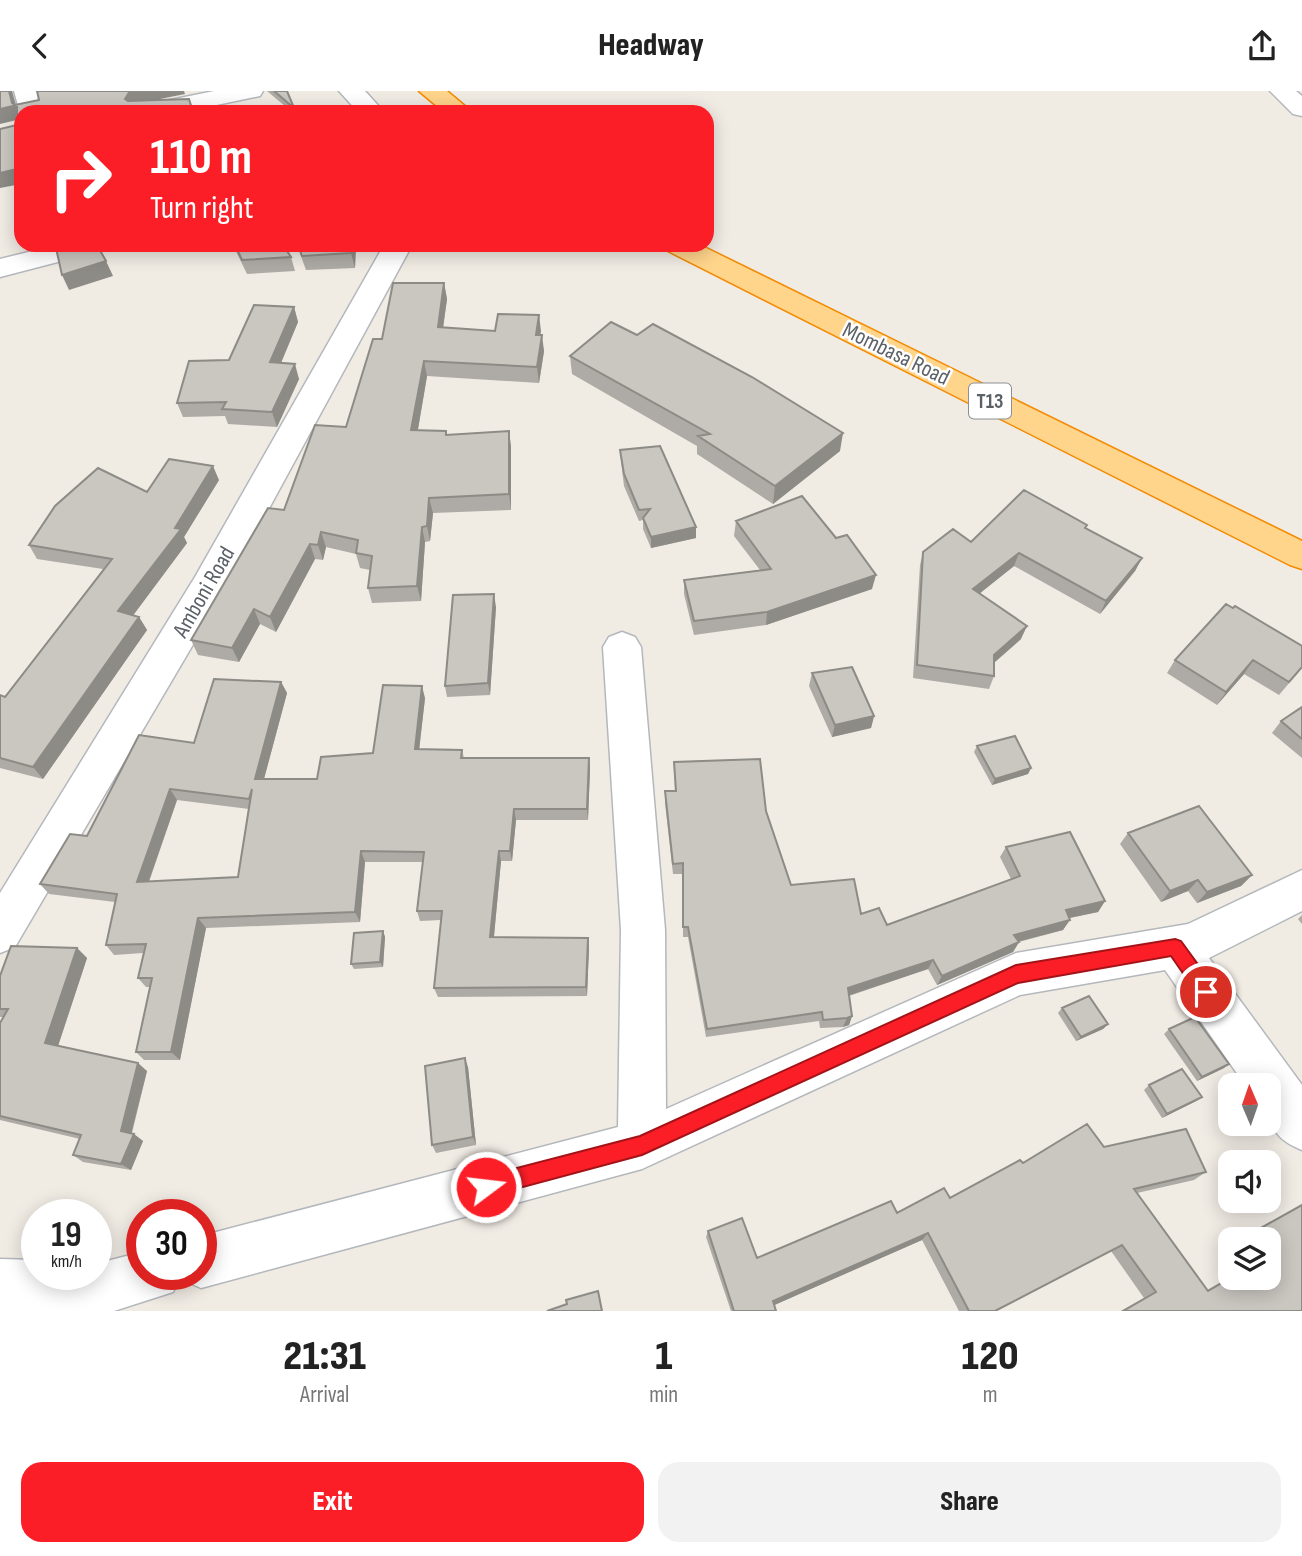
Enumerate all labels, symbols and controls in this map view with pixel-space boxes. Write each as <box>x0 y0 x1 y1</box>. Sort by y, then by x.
text: Headway <box>598 26 704 65</box>
icon: back <box>21 27 59 65</box>
icon: share <box>1243 27 1281 65</box>
text: 110 m <box>150 129 252 188</box>
icon: right <box>35 133 126 224</box>
text: Turn right <box>150 189 254 228</box>
street label: Mombasa Road <box>838 316 954 392</box>
road number: T13 <box>969 383 1011 419</box>
street label: Amboni Road <box>166 542 241 643</box>
pin <box>1176 962 1236 1022</box>
icon: arrive <box>1187 973 1225 1011</box>
north arrow <box>1218 1073 1281 1136</box>
map controls <box>1218 1073 1281 1290</box>
position arrow <box>449 1150 523 1224</box>
button: sound <box>1218 1150 1281 1213</box>
speed limit sign: 30 <box>126 1199 217 1290</box>
text: 19 <box>51 1214 82 1257</box>
button: layers <box>1218 1227 1281 1290</box>
text: km/h <box>51 1251 82 1272</box>
text: 21:31 <box>283 1331 366 1382</box>
text: 1 <box>655 1331 672 1382</box>
text: 120 <box>962 1331 1019 1382</box>
text: Arrival <box>300 1381 349 1409</box>
text: min <box>649 1381 678 1409</box>
text: m <box>983 1381 997 1409</box>
button: Exit <box>21 1462 644 1542</box>
button: Share <box>658 1462 1281 1542</box>

